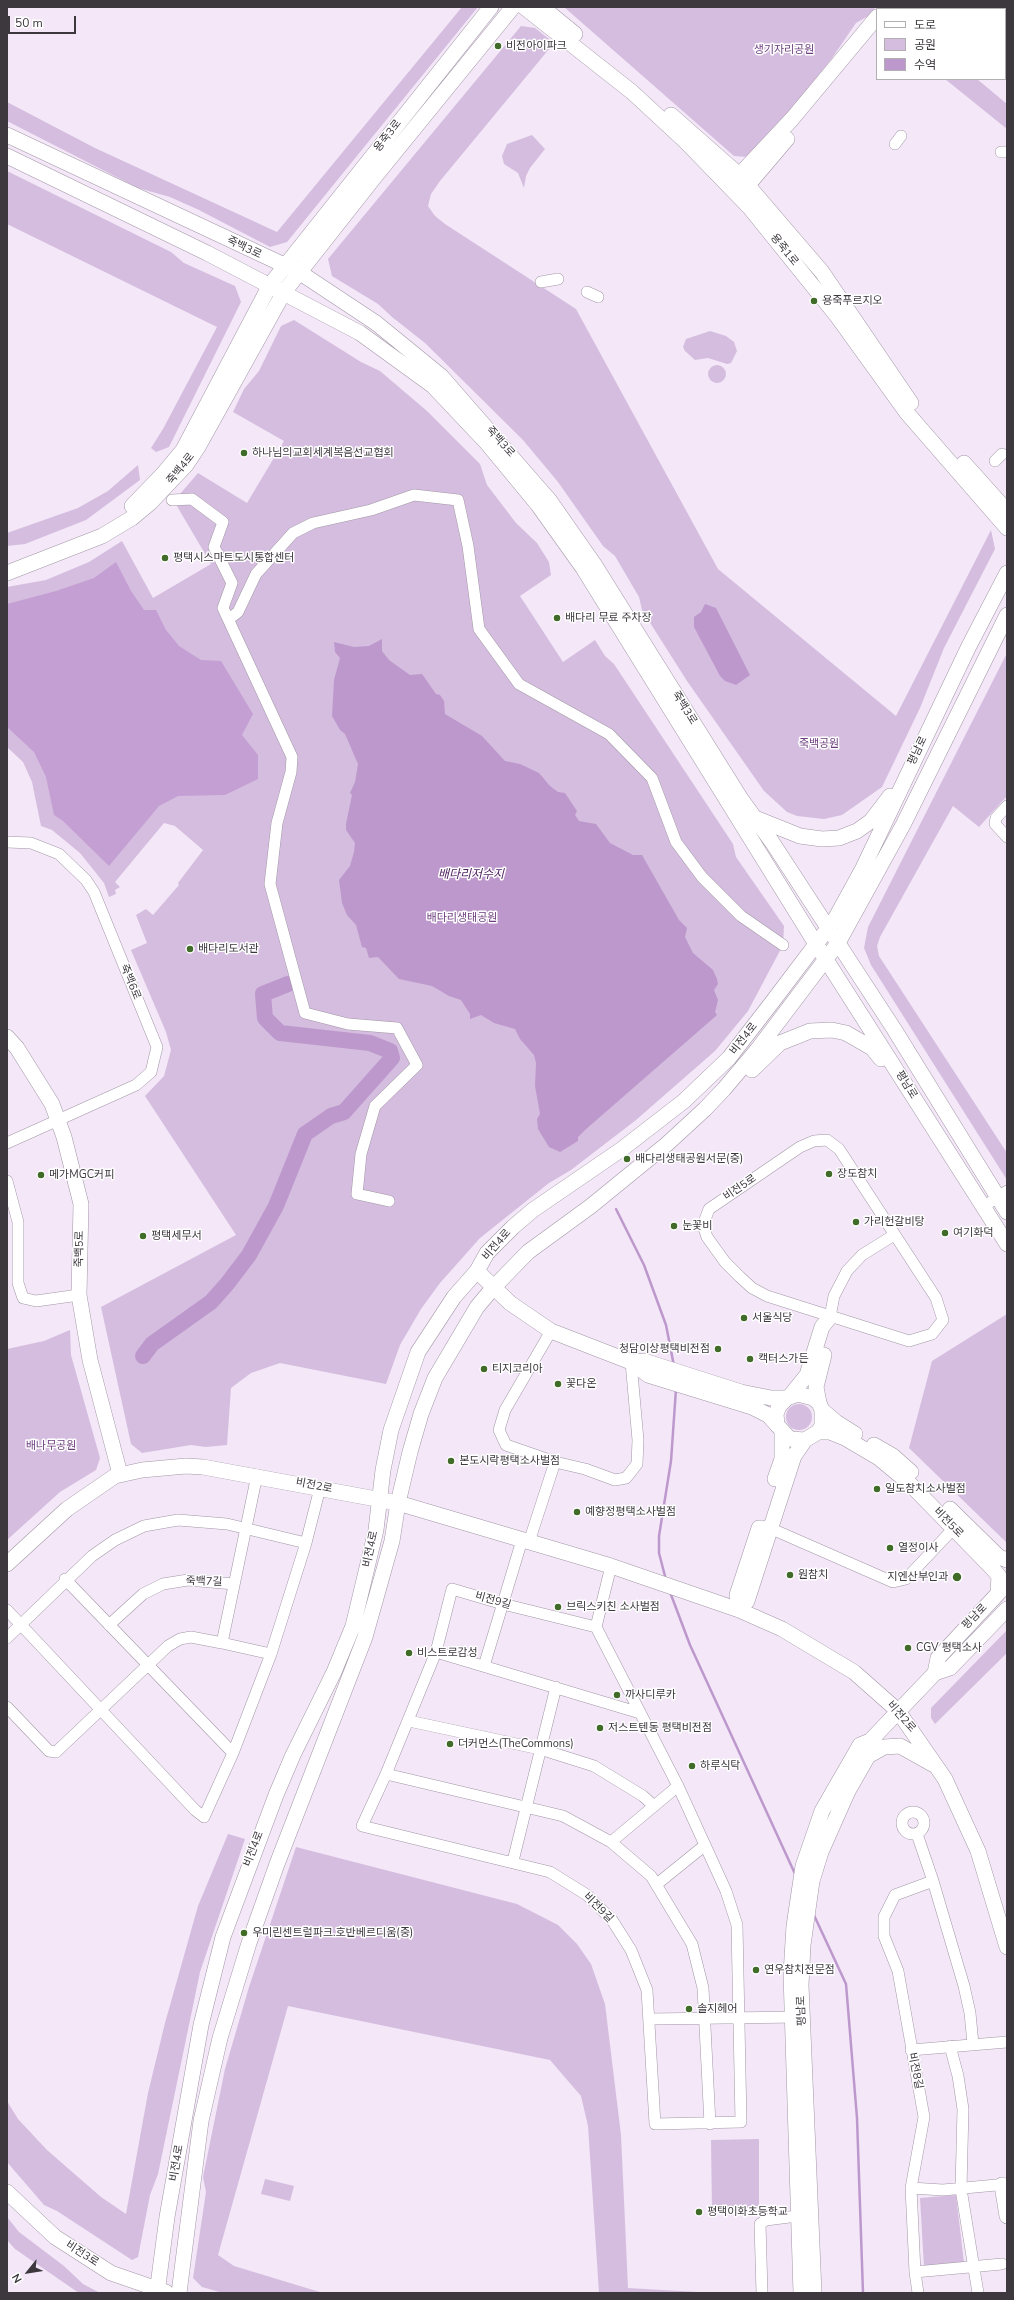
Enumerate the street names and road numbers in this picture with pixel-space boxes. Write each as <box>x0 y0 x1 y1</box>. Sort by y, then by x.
street label: 용죽3로 <box>371 117 405 155</box>
street label: 용죽1로 <box>767 231 801 269</box>
street label: 죽백3로 <box>224 234 264 262</box>
street label: 죽백3로 <box>483 424 517 460</box>
street label: 죽백4로 <box>164 450 198 488</box>
street label: 죽백3로 <box>669 689 699 727</box>
street label: 평남로 <box>905 734 931 768</box>
street label: 죽백6로 <box>117 962 143 1002</box>
street label: 비전4로 <box>727 1020 761 1058</box>
street label: 평남로 <box>892 1069 920 1101</box>
street label: 비전5로 <box>721 1172 759 1204</box>
street label: 비전4로 <box>480 1227 514 1263</box>
street label: 죽백5로 <box>73 1230 87 1268</box>
street label: 비전2로 <box>295 1476 333 1496</box>
street label: 비전5로 <box>930 1505 966 1541</box>
street label: 비전4로 <box>361 1530 381 1568</box>
street label: 죽백7길 <box>185 1575 223 1589</box>
street label: 비전9길 <box>473 1590 513 1612</box>
street label: 평남로 <box>960 1601 990 1633</box>
street label: 비전2로 <box>884 1699 918 1735</box>
street label: 비전4로 <box>241 1829 267 1869</box>
street label: 비전9길 <box>580 1890 616 1926</box>
street label: 평남로 <box>795 1996 809 2026</box>
street label: 비전8길 <box>905 2052 925 2090</box>
street label: 비전4로 <box>167 2144 187 2182</box>
street label: 비전3로 <box>63 2238 101 2270</box>

